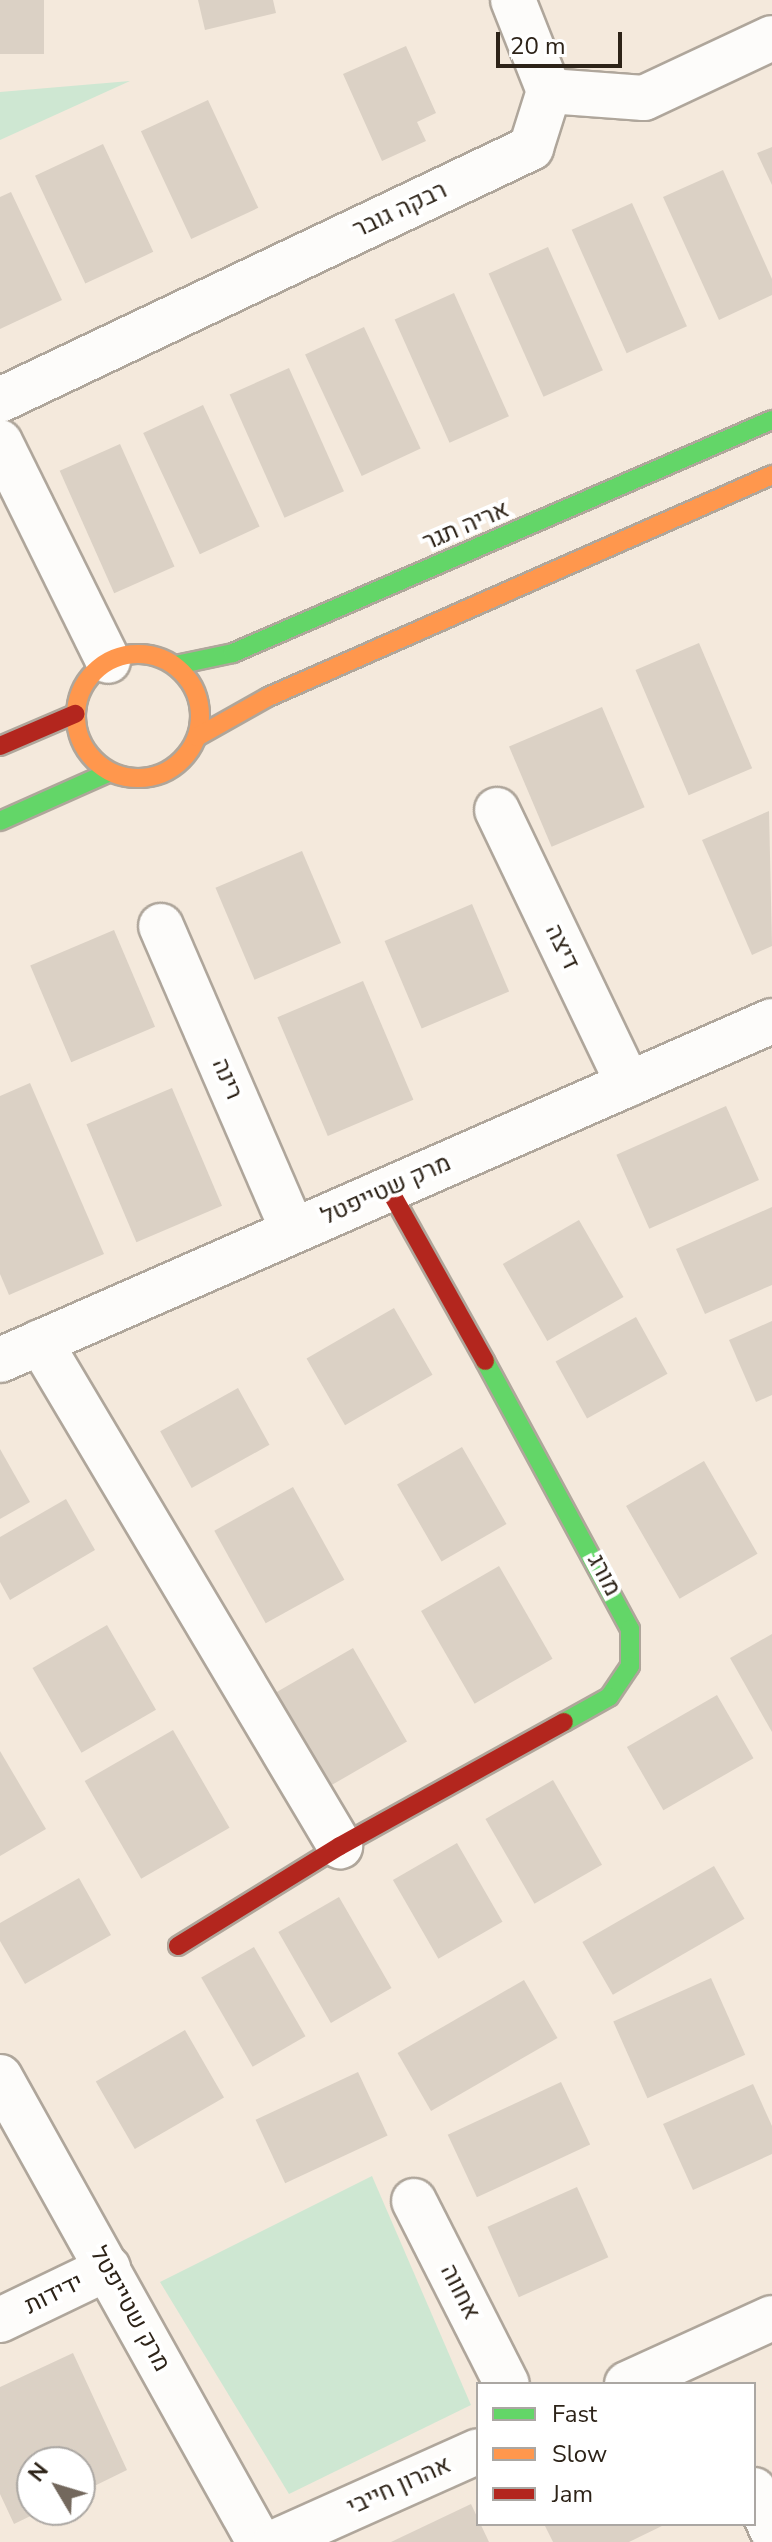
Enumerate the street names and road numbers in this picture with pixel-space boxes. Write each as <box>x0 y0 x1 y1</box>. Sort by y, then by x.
street label: רבקה גובר <box>348 176 452 244</box>
street label: אריה תגר <box>419 495 513 557</box>
street label: דיצה <box>539 920 585 974</box>
street label: רינה <box>206 1054 248 1104</box>
street label: מרק שטייפטל <box>317 1149 455 1231</box>
street label: מורג <box>581 1549 627 1601</box>
street label: מרק שטייפטל <box>84 2241 176 2377</box>
street label: אחווה <box>434 2260 486 2324</box>
street label: ידידות <box>20 2268 88 2320</box>
street label: אהרון חייבי <box>343 2450 455 2522</box>

